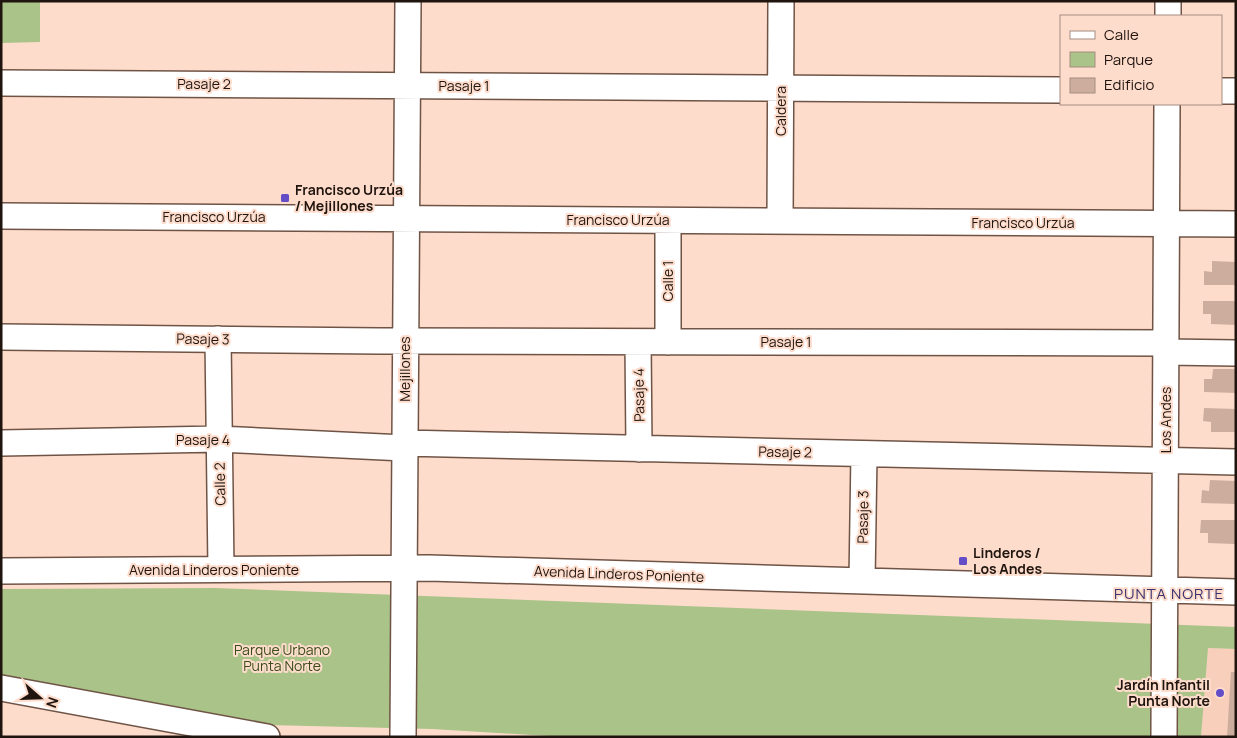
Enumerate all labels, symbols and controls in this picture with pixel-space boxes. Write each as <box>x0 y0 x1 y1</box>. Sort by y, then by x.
legend <box>1060 15 1222 105</box>
text: Calle <box>1104 24 1139 45</box>
text: Parque <box>1104 49 1153 70</box>
street label: Pasaje 2 <box>177 74 231 93</box>
text: Edificio <box>1104 74 1155 95</box>
street label: Pasaje 1 <box>439 76 489 95</box>
street label: Caldera <box>771 86 790 136</box>
place label: Francisco Urzúa / Mejillones <box>295 180 403 215</box>
marker: Francisco Urzúa / Mejillones <box>279 192 291 204</box>
street label: Francisco Urzúa <box>162 207 266 226</box>
street label: Francisco Urzúa <box>566 210 670 229</box>
street label: Francisco Urzúa <box>971 213 1075 232</box>
street label: Calle 1 <box>658 261 677 301</box>
street label: Pasaje 3 <box>176 329 230 348</box>
street label: Pasaje 1 <box>761 332 811 351</box>
street label: Mejillones <box>395 336 414 402</box>
street label: Pasaje 4 <box>629 368 648 422</box>
street label: Los Andes <box>1156 387 1175 453</box>
street label: Pasaje 4 <box>176 430 230 449</box>
street label: Pasaje 2 <box>758 442 812 461</box>
street label: Calle 2 <box>210 462 229 506</box>
street label: Pasaje 3 <box>853 490 872 544</box>
place label: Linderos / Los Andes <box>973 543 1042 578</box>
marker: Linderos / Los Andes <box>957 555 969 567</box>
street label: Avenida Linderos Poniente <box>129 560 299 579</box>
street label: Avenida Linderos Poniente <box>534 561 704 586</box>
district label: PUNTA NORTE <box>1114 583 1224 604</box>
park label: Parque Urbano Punta Norte <box>234 640 330 675</box>
north arrow <box>15 673 65 723</box>
place label: Jardín Infantil Punta Norte <box>1117 675 1210 710</box>
marker: Jardín Infantil Punta Norte <box>1214 687 1226 699</box>
text: N <box>42 695 63 711</box>

